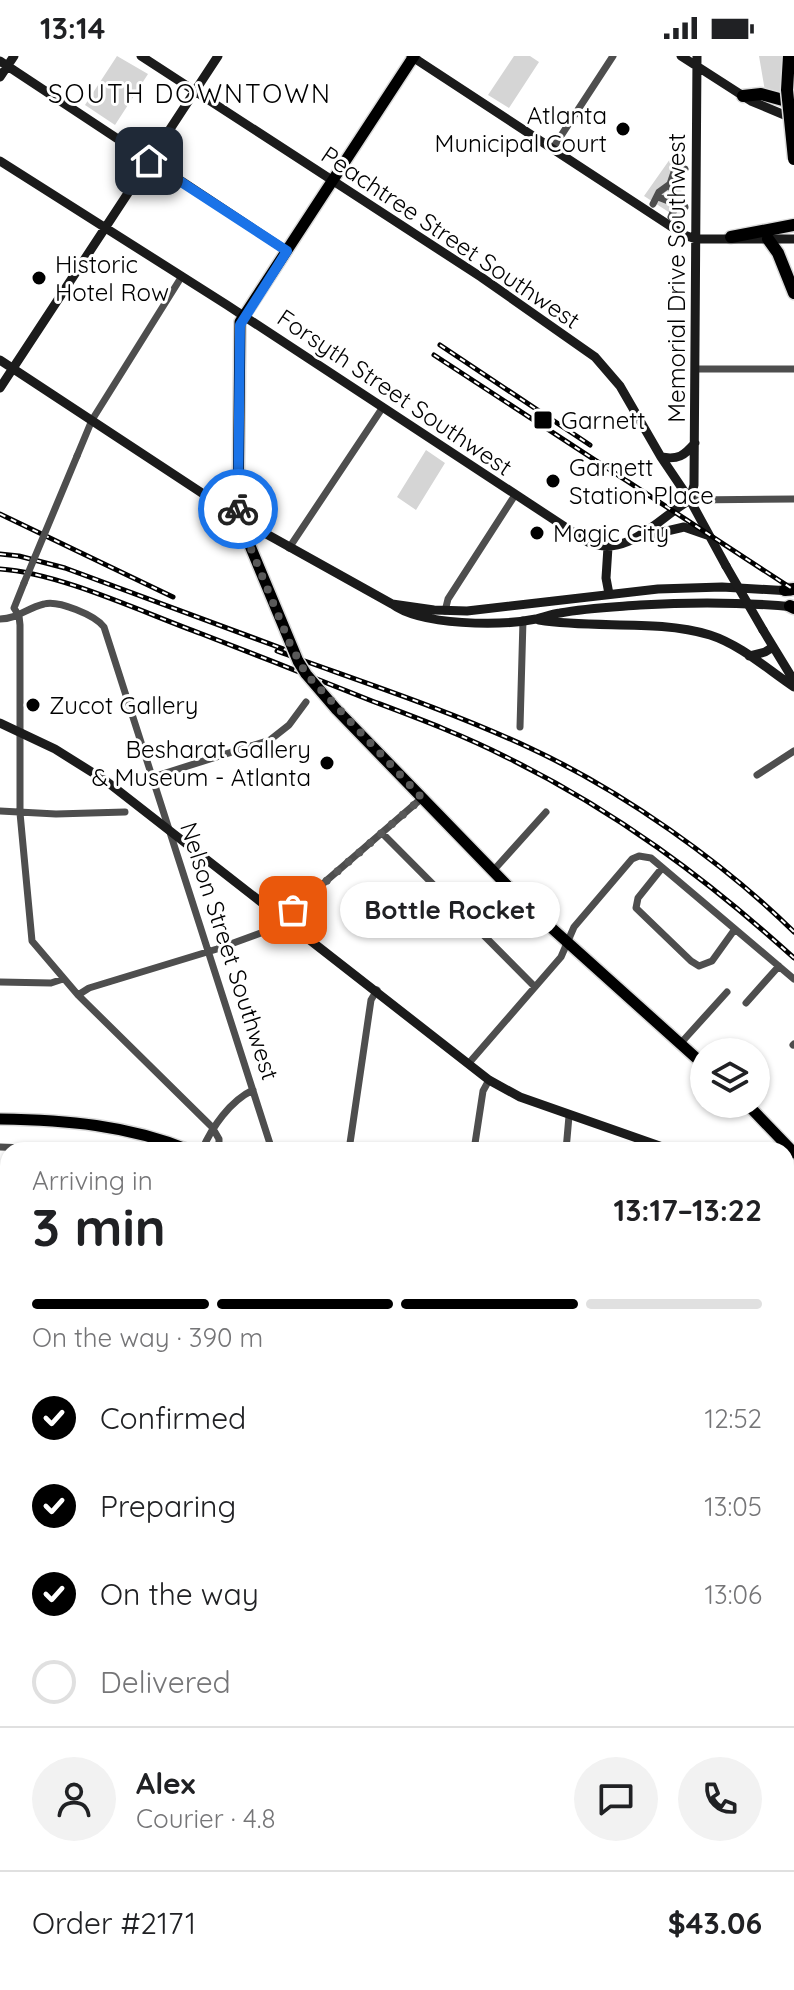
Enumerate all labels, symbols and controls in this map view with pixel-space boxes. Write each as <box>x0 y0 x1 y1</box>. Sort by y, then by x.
text: 13:14 <box>40 9 105 47</box>
district label: SOUTH DOWNTOWN <box>48 77 332 110</box>
place label: Atlanta Municipal Court <box>435 100 607 158</box>
marker: Atlanta Municipal Court <box>614 120 632 138</box>
pin <box>115 127 183 195</box>
street label: Memorial Drive Southwest <box>661 133 691 423</box>
icon: home <box>127 139 171 183</box>
street label: Peachtree Street Southwest <box>316 139 586 335</box>
place label: Historic Hotel Row <box>55 249 169 307</box>
marker: Historic Hotel Row <box>30 269 48 287</box>
street label: Forsyth Street Southwest <box>272 302 518 482</box>
place label: Garnett <box>561 405 646 435</box>
marker: Garnett <box>532 409 554 431</box>
place label: Garnett Station Place <box>569 452 714 510</box>
courier <box>198 469 278 549</box>
marker: Garnett Station Place <box>544 472 562 490</box>
icon: bike <box>216 487 260 531</box>
place label: Magic City <box>553 518 669 548</box>
marker: Magic City <box>528 524 546 542</box>
place label: Zucot Gallery <box>49 690 198 720</box>
marker: Zucot Gallery <box>24 696 42 714</box>
place label: Besharat Gallery & Museum - Atlanta <box>92 734 311 792</box>
marker: Besharat Gallery & Museum - Atlanta <box>318 754 336 772</box>
street label: Nelson Street Southwest <box>174 818 286 1084</box>
pin <box>259 876 327 944</box>
callout: Bottle Rocket <box>341 882 561 938</box>
icon: bag <box>271 888 315 932</box>
text: Bottle Rocket <box>364 893 536 926</box>
map controls <box>690 1038 770 1118</box>
button: layers <box>690 1038 770 1118</box>
text: Arriving in <box>32 1164 153 1197</box>
text: 13:17–13:22 <box>614 1191 762 1229</box>
text: 3 min <box>32 1194 166 1259</box>
text: On the way · 390 m <box>32 1321 263 1354</box>
icon: check <box>32 1396 76 1440</box>
text: Confirmed <box>100 1399 246 1437</box>
text: 12:52 <box>705 1402 762 1435</box>
icon: check <box>32 1484 76 1528</box>
text: Preparing <box>100 1487 236 1525</box>
text: 13:05 <box>704 1490 762 1523</box>
icon: check <box>32 1572 76 1616</box>
text: On the way <box>100 1575 259 1613</box>
text: 13:06 <box>704 1578 762 1611</box>
text: Delivered <box>100 1663 231 1701</box>
button: person <box>32 1757 116 1841</box>
button: chat <box>574 1757 658 1841</box>
button: phone <box>678 1757 762 1841</box>
text: Alex <box>136 1764 195 1802</box>
text: Courier · 4.8 <box>136 1802 275 1835</box>
text: Order #2171 <box>32 1904 196 1942</box>
text: $43.06 <box>668 1904 762 1942</box>

